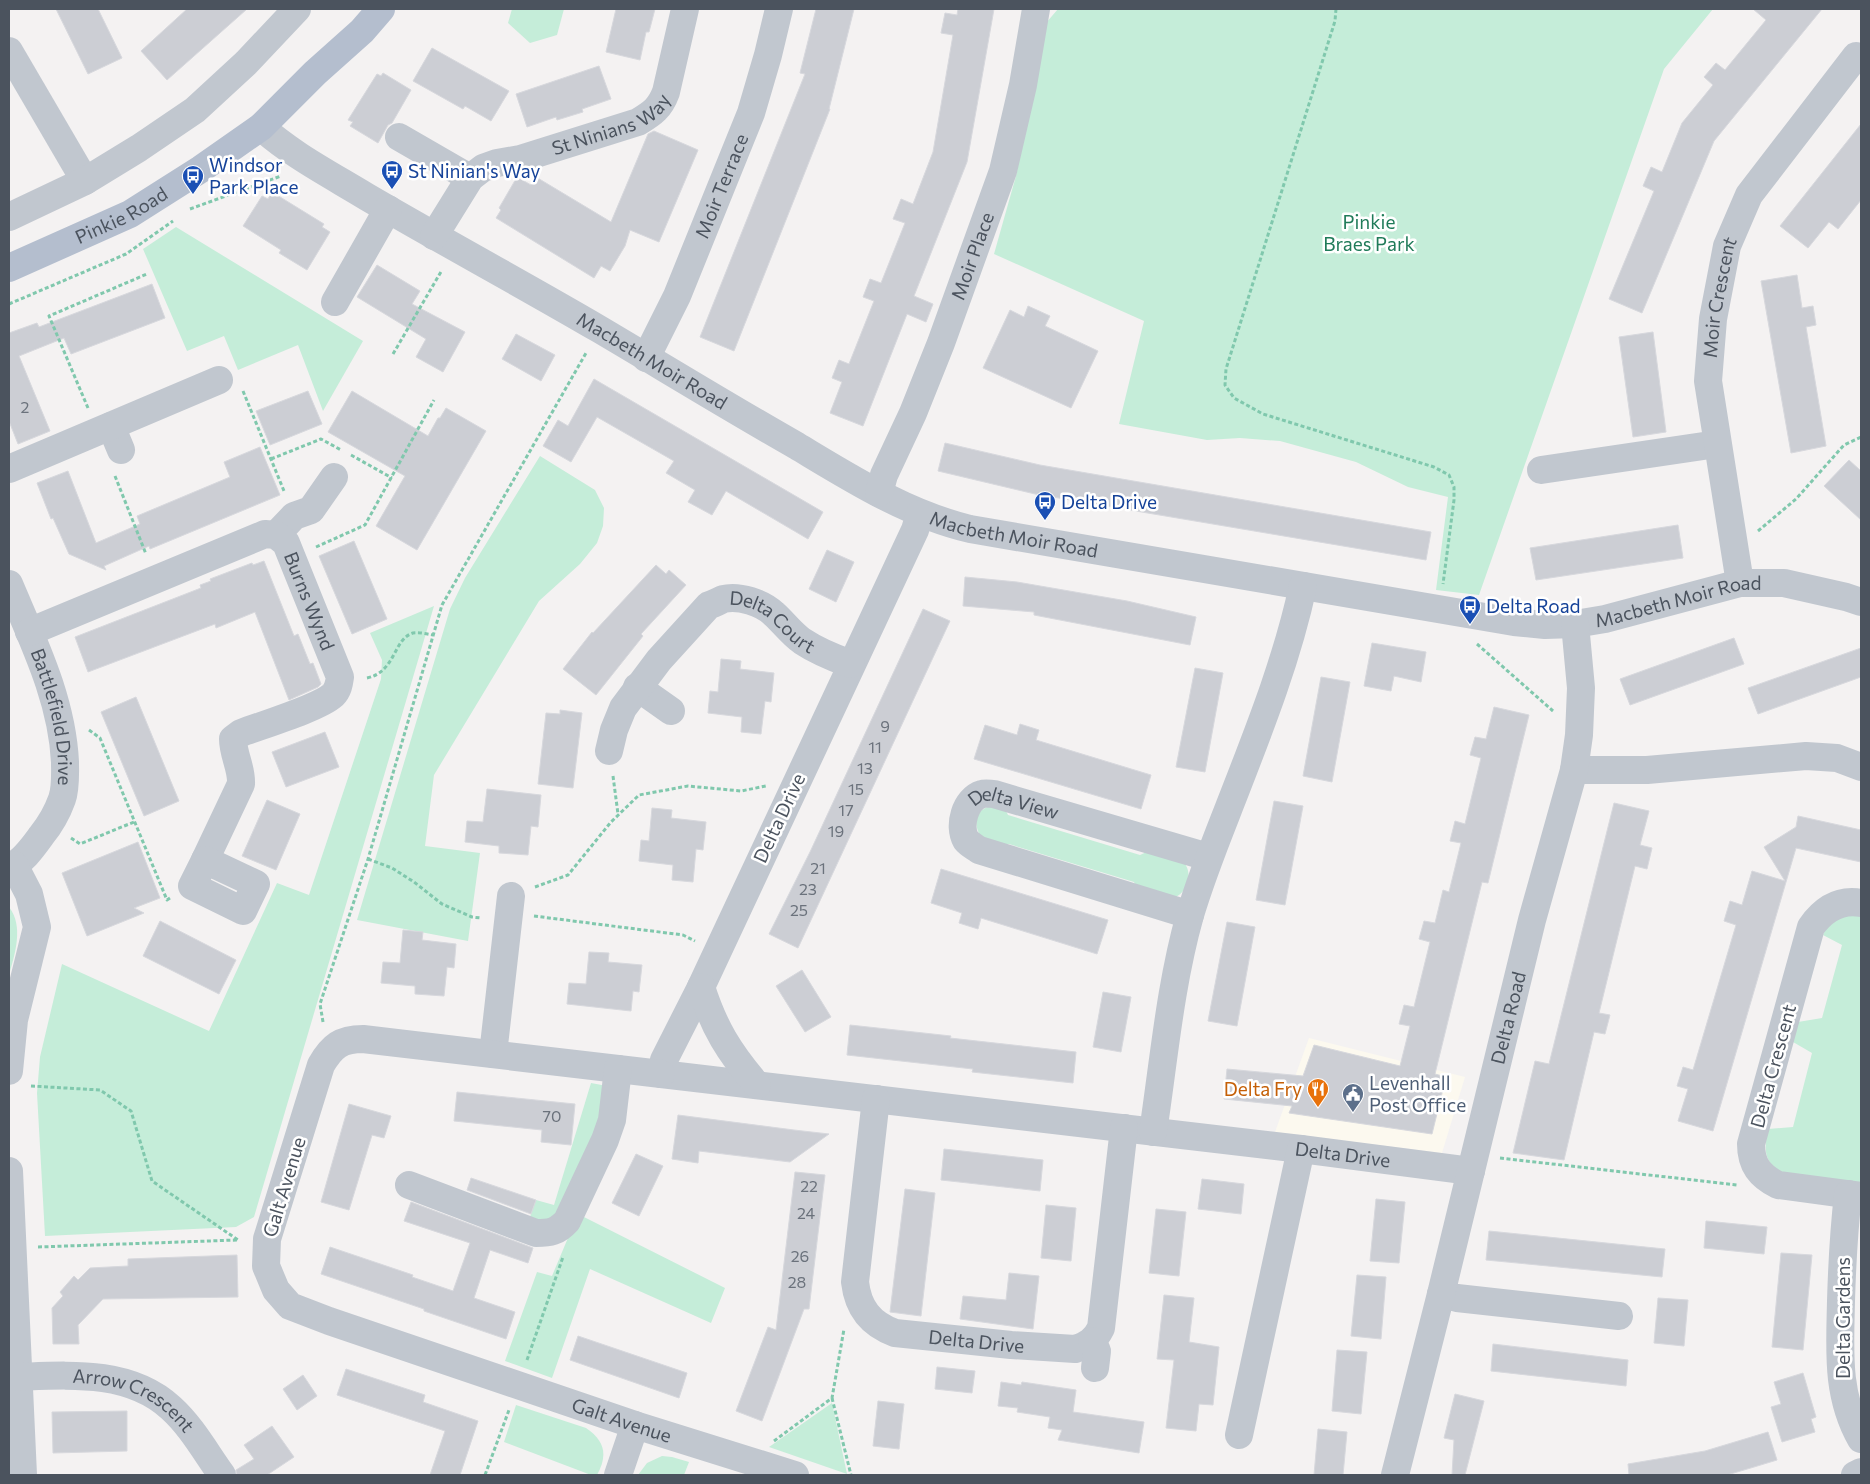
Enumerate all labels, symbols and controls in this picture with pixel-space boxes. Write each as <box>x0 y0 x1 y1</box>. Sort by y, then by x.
street label: St Ninians Way <box>549 90 675 159</box>
street label: Moir Terrace <box>690 130 752 241</box>
place label: Windsor Park Place <box>209 153 299 198</box>
bus stop icon: St Ninian's Way <box>380 159 404 190</box>
place label: St Ninian's Way <box>408 159 540 182</box>
bus stop icon: Windsor Park Place <box>181 164 205 195</box>
street label: Pinkie Road <box>71 181 171 248</box>
street label: Moir Place <box>946 209 998 303</box>
park label: Pinkie Braes Park <box>1323 210 1415 255</box>
street label: Moir Crescent <box>1698 233 1741 359</box>
street label: Macbeth Moir Road <box>573 307 732 414</box>
house number: 2 <box>21 397 30 416</box>
bus stop icon: Delta Drive <box>1033 490 1057 521</box>
place label: Delta Drive <box>1061 490 1157 513</box>
street label: Macbeth Moir Road <box>927 506 1100 562</box>
street label: Burns Wynd <box>280 548 340 653</box>
street label: Macbeth Moir Road <box>1593 571 1761 631</box>
street label: Delta Court <box>729 586 820 658</box>
bus stop icon: Delta Road <box>1458 594 1482 625</box>
place label: Delta Road <box>1486 594 1581 617</box>
street label: Battlefield Drive <box>26 645 77 786</box>
house number: 9 <box>880 716 890 735</box>
house number: 11 <box>868 737 882 756</box>
house number: 13 <box>857 758 873 777</box>
street label: Delta Drive <box>748 769 809 866</box>
house number: 15 <box>848 779 864 798</box>
street label: Delta View <box>963 781 1062 823</box>
house number: 17 <box>838 800 854 819</box>
house number: 19 <box>828 821 844 840</box>
house number: 21 <box>810 858 826 877</box>
house number: 23 <box>799 879 817 898</box>
house number: 25 <box>790 900 808 919</box>
street label: Delta Road <box>1485 969 1530 1066</box>
street label: Delta Crescent <box>1745 1001 1800 1130</box>
place label: Levenhall Post Office <box>1369 1071 1466 1116</box>
place label: Delta Fry <box>1224 1077 1302 1100</box>
restaurant icon: Delta Fry <box>1306 1077 1330 1108</box>
public building icon: Levenhall Post Office <box>1341 1082 1365 1113</box>
house number: 70 <box>543 1106 561 1125</box>
street label: Galt Avenue <box>257 1134 310 1240</box>
street label: Delta Drive <box>1294 1136 1392 1171</box>
house number: 22 <box>800 1176 818 1195</box>
house number: 24 <box>797 1203 815 1222</box>
house number: 26 <box>791 1246 809 1265</box>
street label: Delta Gardens <box>1831 1257 1854 1379</box>
house number: 28 <box>788 1272 806 1291</box>
street label: Delta Drive <box>927 1325 1025 1357</box>
street label: Arrow Crescent <box>72 1364 200 1436</box>
street label: Galt Avenue <box>569 1392 674 1447</box>

